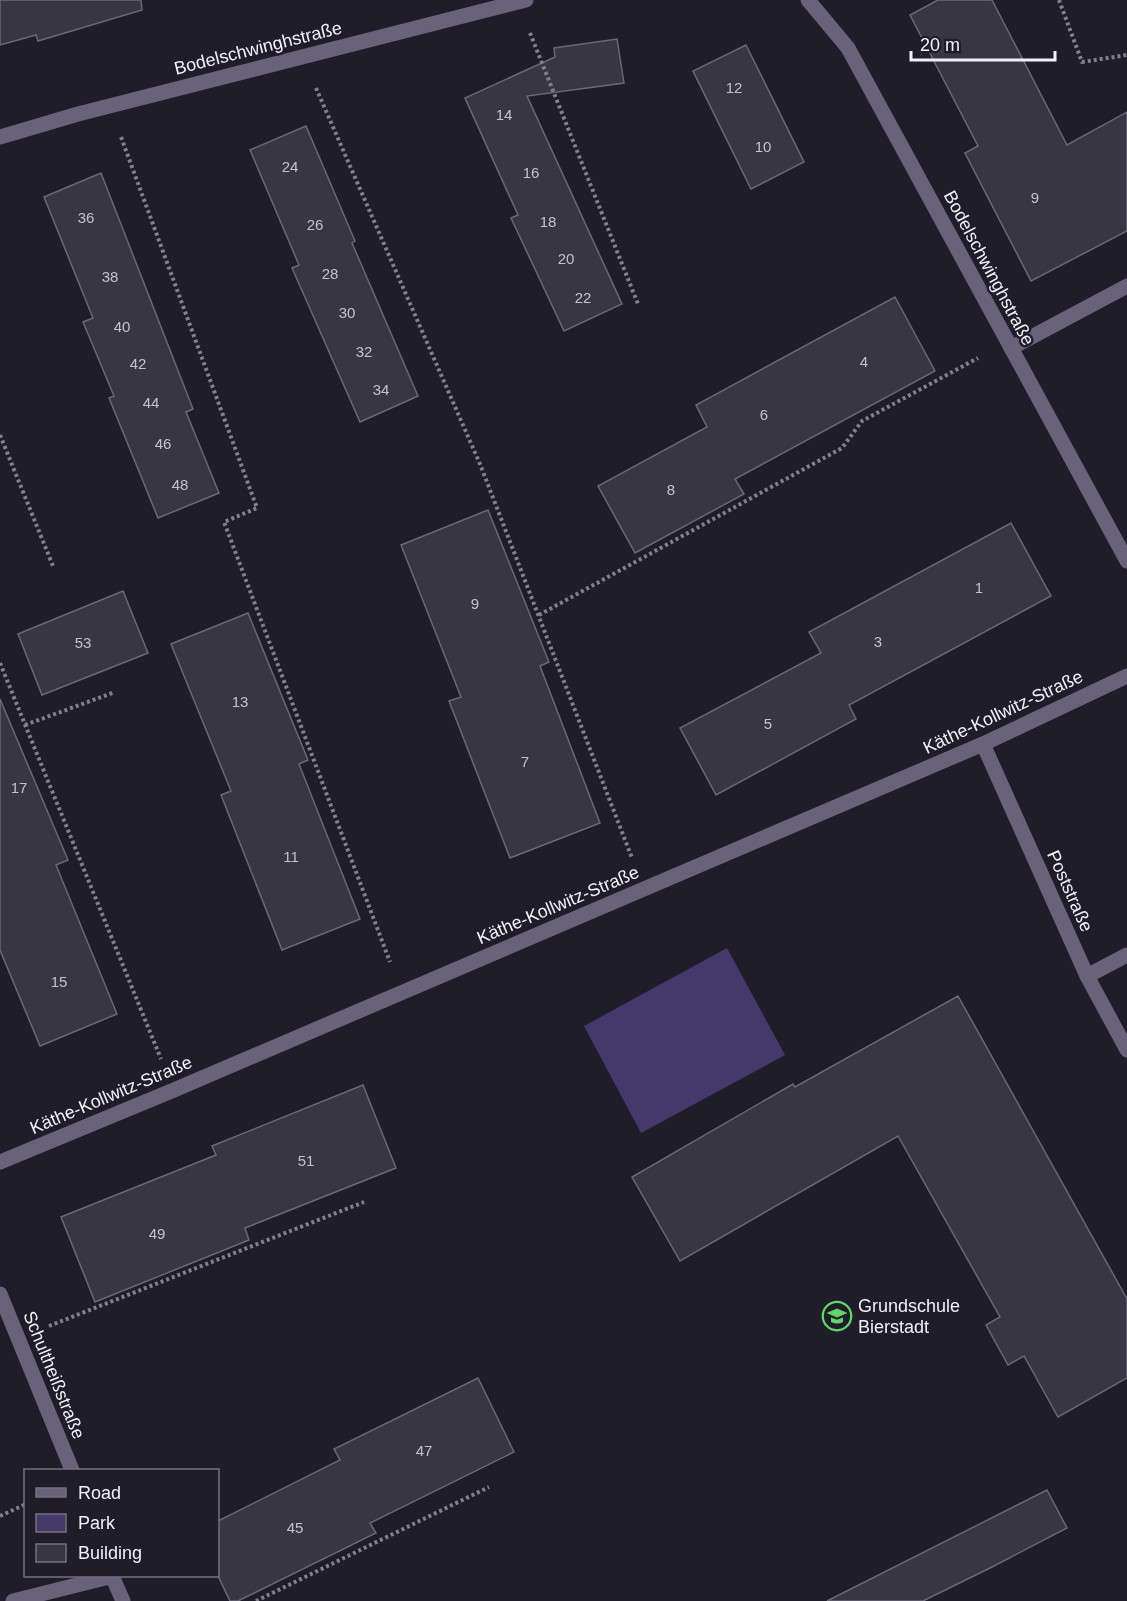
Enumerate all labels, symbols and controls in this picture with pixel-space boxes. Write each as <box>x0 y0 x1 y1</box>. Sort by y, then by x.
street label: Bodelschwinghstraße <box>172 17 344 79</box>
scale bar <box>911 24 1055 62</box>
text: 20 m <box>920 35 960 55</box>
house number: 12 <box>726 79 742 96</box>
house number: 14 <box>496 106 512 123</box>
house number: 10 <box>755 138 771 155</box>
house number: 24 <box>282 158 298 175</box>
house number: 16 <box>523 164 539 181</box>
street label: Bodelschwinghstraße <box>940 187 1038 349</box>
house number: 9 <box>1031 189 1039 206</box>
house number: 36 <box>78 209 94 226</box>
house number: 18 <box>540 213 556 230</box>
house number: 26 <box>307 216 323 233</box>
house number: 20 <box>558 250 574 267</box>
house number: 28 <box>322 265 338 282</box>
house number: 38 <box>102 268 118 285</box>
house number: 22 <box>575 289 591 306</box>
house number: 30 <box>339 304 355 321</box>
house number: 40 <box>114 318 130 335</box>
house number: 32 <box>356 343 372 360</box>
house number: 4 <box>860 353 868 370</box>
house number: 42 <box>130 355 146 372</box>
house number: 34 <box>373 381 389 398</box>
house number: 44 <box>143 394 159 411</box>
house number: 6 <box>760 406 768 423</box>
house number: 46 <box>155 435 171 452</box>
house number: 48 <box>172 476 188 493</box>
house number: 8 <box>667 481 675 498</box>
house number: 1 <box>975 579 983 596</box>
house number: 9 <box>471 595 479 612</box>
house number: 3 <box>874 633 882 650</box>
house number: 53 <box>75 634 91 651</box>
street label: Käthe-Kollwitz-Straße <box>920 666 1086 758</box>
house number: 13 <box>232 693 248 710</box>
house number: 5 <box>764 715 772 732</box>
house number: 7 <box>521 753 529 770</box>
house number: 17 <box>11 779 27 796</box>
street label: Poststraße <box>1043 847 1097 935</box>
house number: 11 <box>283 848 299 865</box>
street label: Käthe-Kollwitz-Straße <box>474 862 642 948</box>
house number: 15 <box>51 973 67 990</box>
street label: Käthe-Kollwitz-Straße <box>27 1052 195 1138</box>
house number: 51 <box>298 1152 314 1169</box>
house number: 49 <box>149 1225 165 1242</box>
place label: Grundschule Bierstadt <box>858 1296 960 1337</box>
school or university icon: Grundschule Bierstadt <box>821 1300 853 1332</box>
street label: Schultheißstraße <box>19 1308 89 1442</box>
house number: 47 <box>416 1442 432 1459</box>
legend <box>24 1469 219 1577</box>
text: Road <box>78 1483 121 1503</box>
text: Park <box>78 1513 116 1533</box>
house number: 45 <box>287 1519 303 1536</box>
text: Building <box>78 1543 142 1563</box>

